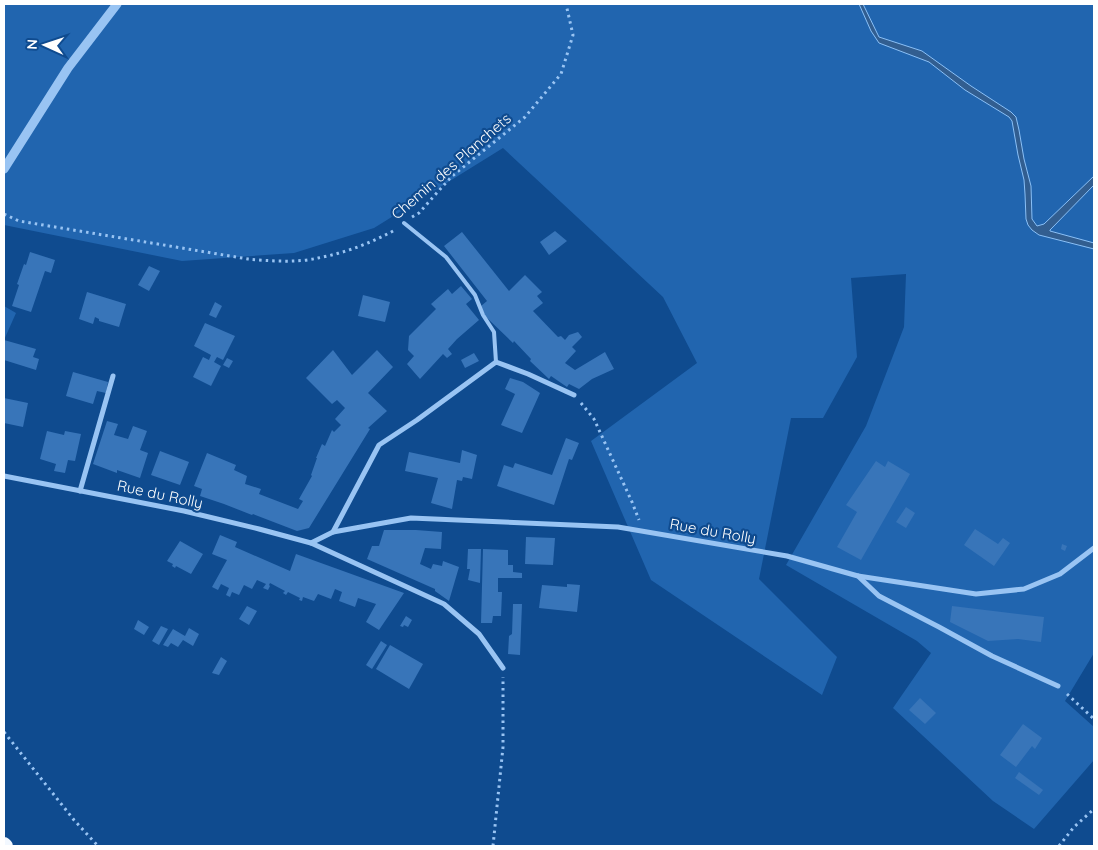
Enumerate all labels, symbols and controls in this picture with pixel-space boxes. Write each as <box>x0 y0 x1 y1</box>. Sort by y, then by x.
north arrow <box>20 20 70 70</box>
text: N <box>23 39 41 50</box>
street label: Chemin des Planchets <box>387 109 515 223</box>
street label: Rue du Rolly <box>115 476 205 512</box>
street label: Rue du Rolly <box>668 514 758 548</box>

